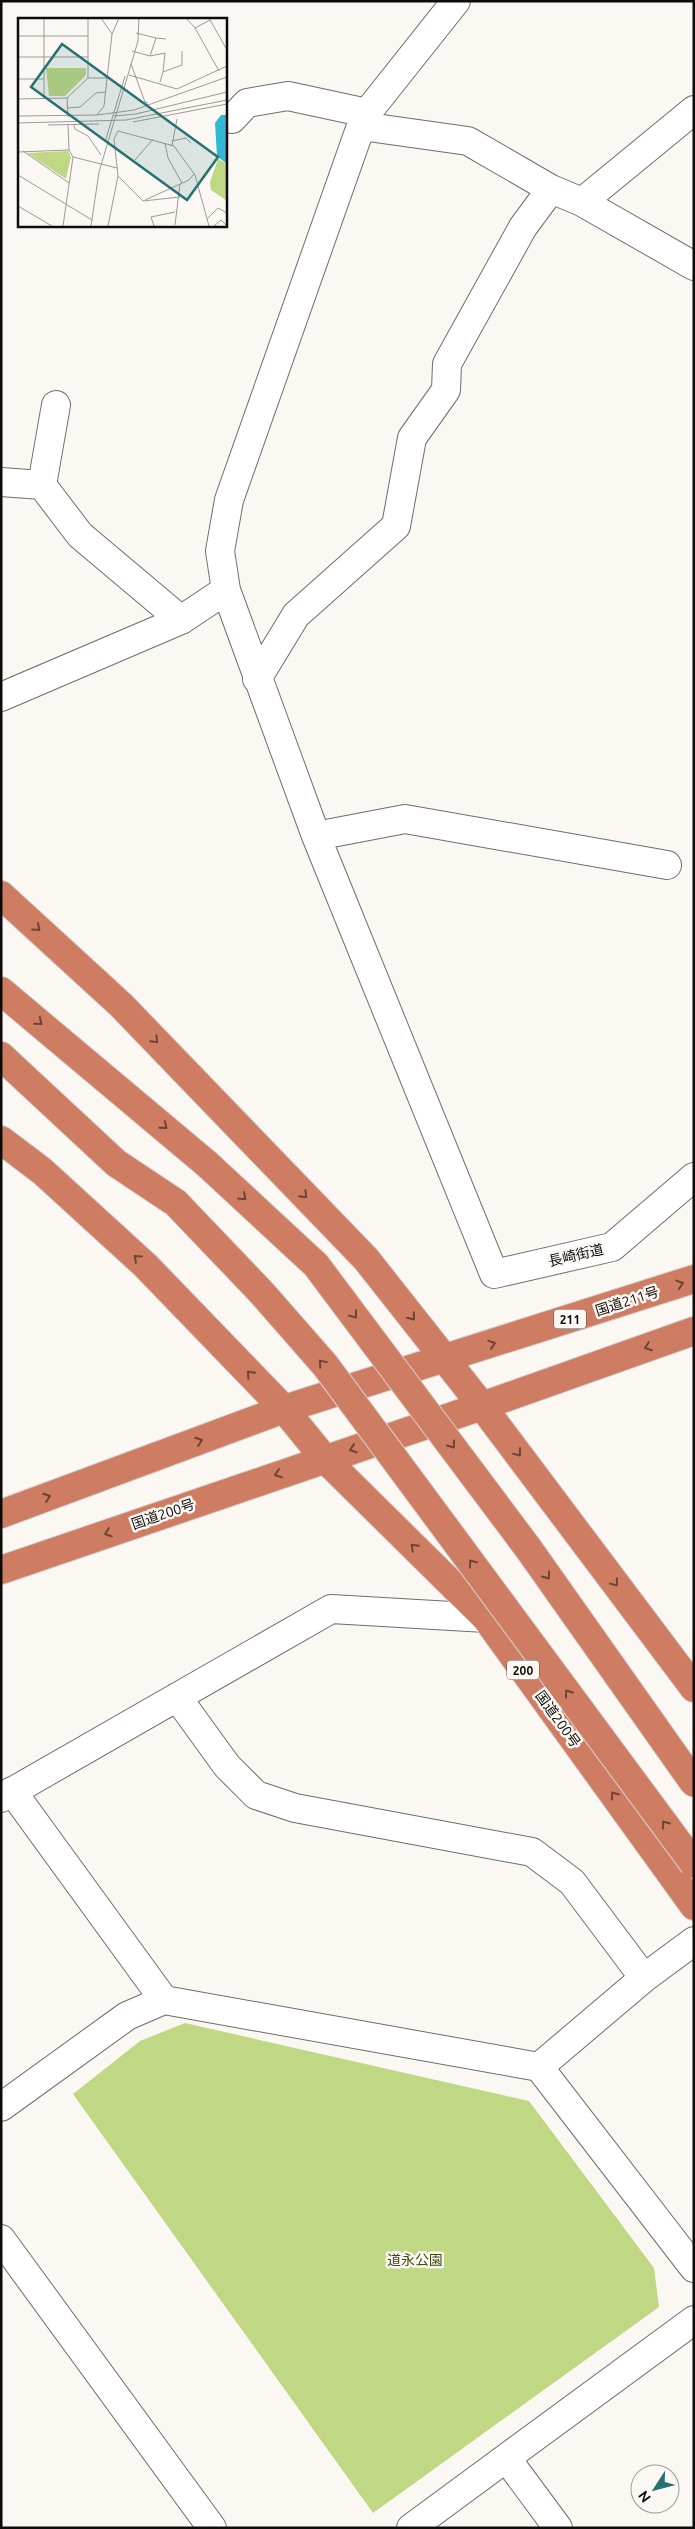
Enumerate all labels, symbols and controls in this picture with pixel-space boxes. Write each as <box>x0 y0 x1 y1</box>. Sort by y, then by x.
inset map <box>18 18 226 226</box>
one-way arrow <box>32 922 41 931</box>
one-way arrow <box>33 1017 42 1025</box>
one-way arrow <box>149 1035 158 1044</box>
one-way arrow <box>158 1121 167 1130</box>
one-way arrow <box>298 1189 307 1198</box>
one-way arrow <box>237 1191 246 1200</box>
street label: 長崎街道 <box>547 1241 605 1269</box>
one-way arrow <box>133 1255 142 1264</box>
one-way arrow <box>675 1279 684 1289</box>
street label: 国道211号 <box>593 1283 661 1319</box>
one-way arrow <box>348 1309 357 1319</box>
road number: 211 <box>554 1310 586 1328</box>
one-way arrow <box>406 1311 415 1320</box>
one-way arrow <box>487 1339 496 1349</box>
one-way arrow <box>644 1341 653 1351</box>
one-way arrow <box>319 1359 328 1368</box>
one-way arrow <box>247 1370 256 1379</box>
one-way arrow <box>194 1437 203 1447</box>
one-way arrow <box>446 1439 454 1448</box>
one-way arrow <box>349 1443 358 1453</box>
one-way arrow <box>512 1447 520 1456</box>
one-way arrow <box>274 1468 283 1478</box>
one-way arrow <box>42 1493 51 1503</box>
street label: 国道200号 <box>129 1496 197 1532</box>
one-way arrow <box>104 1527 113 1537</box>
one-way arrow <box>410 1544 419 1553</box>
one-way arrow <box>469 1559 478 1569</box>
one-way arrow <box>541 1570 550 1580</box>
one-way arrow <box>609 1577 618 1587</box>
road number: 200 <box>507 1660 539 1680</box>
street label: 国道200号 <box>532 1688 584 1750</box>
one-way arrow <box>565 1690 575 1699</box>
one-way arrow <box>611 1792 620 1801</box>
one-way arrow <box>662 1820 671 1830</box>
park label: 道永公園 <box>387 2252 443 2268</box>
north arrow <box>630 2464 680 2514</box>
text: N <box>635 2488 654 2506</box>

